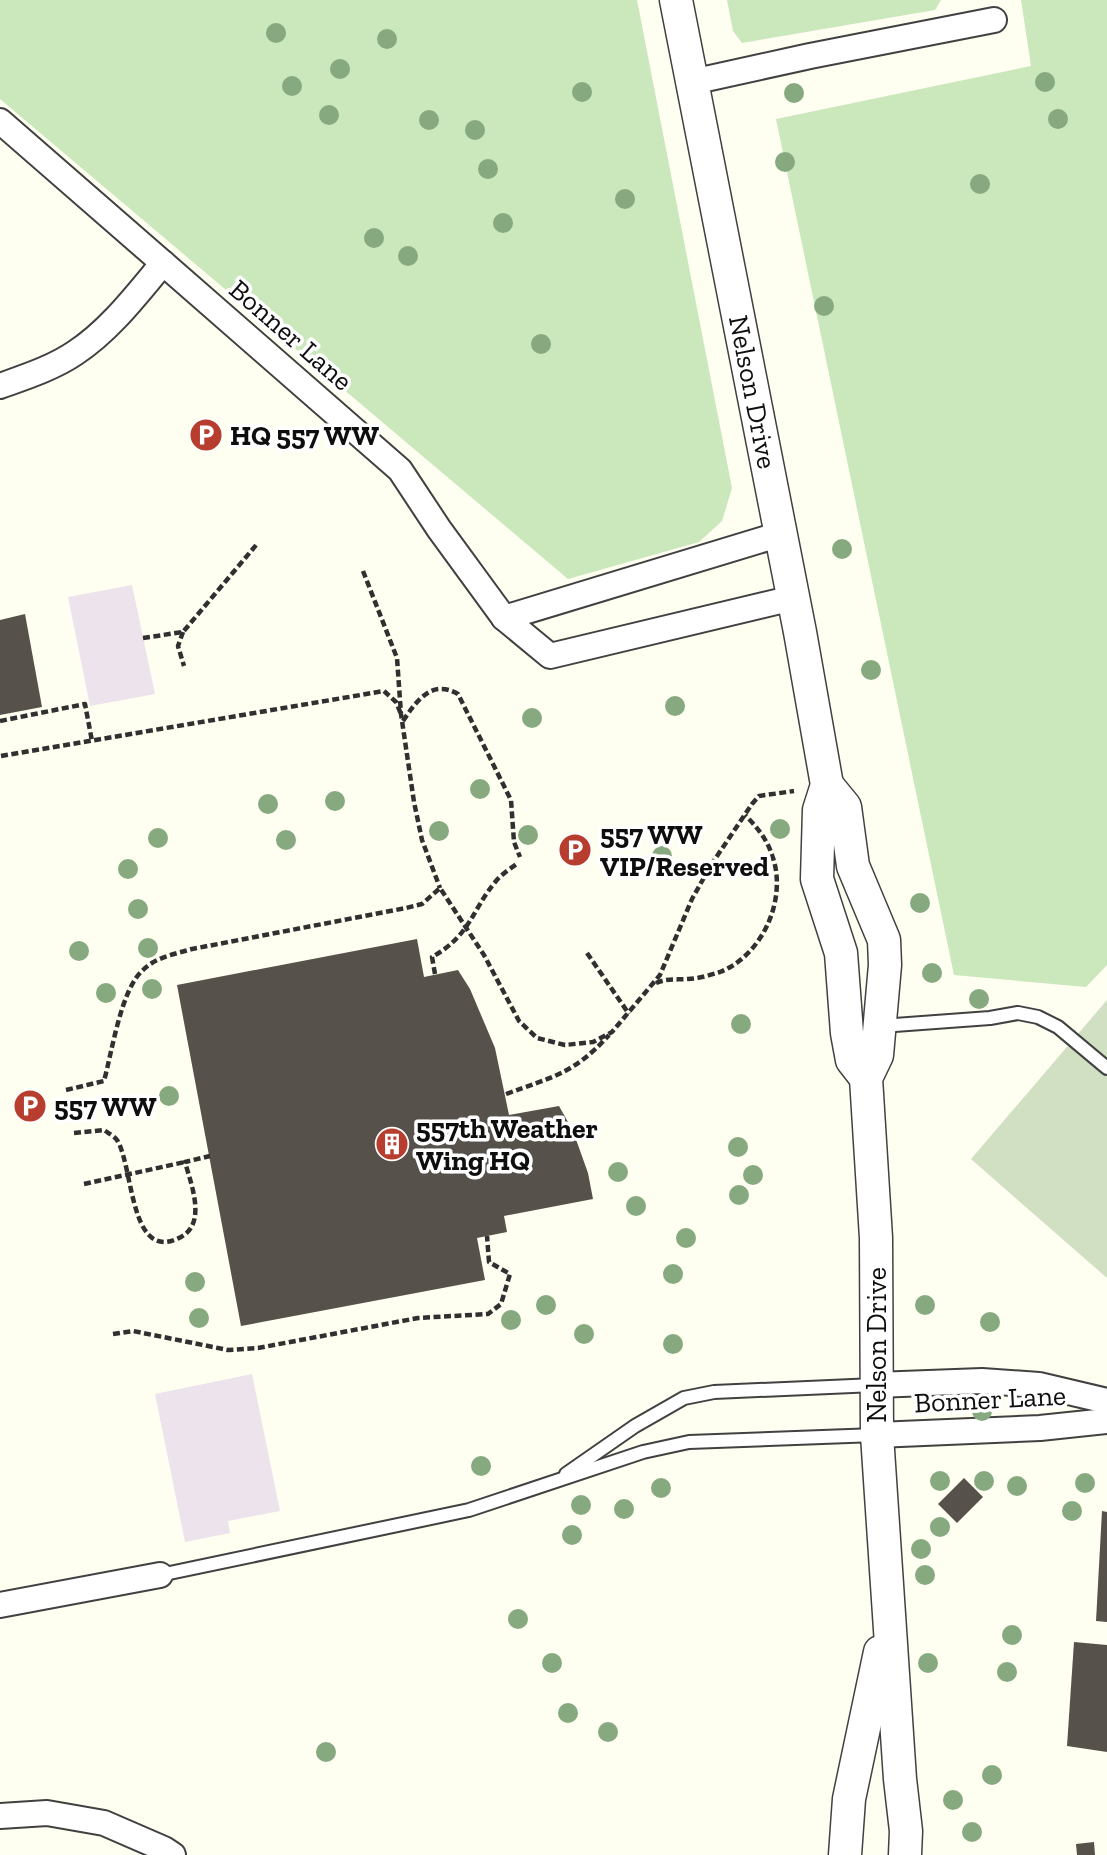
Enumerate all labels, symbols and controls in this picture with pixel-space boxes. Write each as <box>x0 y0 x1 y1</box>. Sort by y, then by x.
street label: Bonner Lane <box>223 273 359 397</box>
street label: Nelson Drive <box>722 312 784 472</box>
parking icon: HQ 557 WW <box>187 416 225 454</box>
place label: HQ 557 WW <box>230 419 379 452</box>
place label: 557 WW VIP/Reserved <box>600 818 769 883</box>
parking icon: 557 WW VIP/Reserved <box>556 831 594 869</box>
parking icon: 557 WW <box>11 1087 49 1125</box>
place label: 557 WW <box>54 1090 157 1123</box>
place label: 557th Weather Wing HQ <box>416 1112 598 1177</box>
building icon: 557th Weather Wing HQ <box>373 1125 411 1163</box>
street label: Nelson Drive <box>860 1267 893 1423</box>
street label: Bonner Lane <box>913 1379 1067 1419</box>

